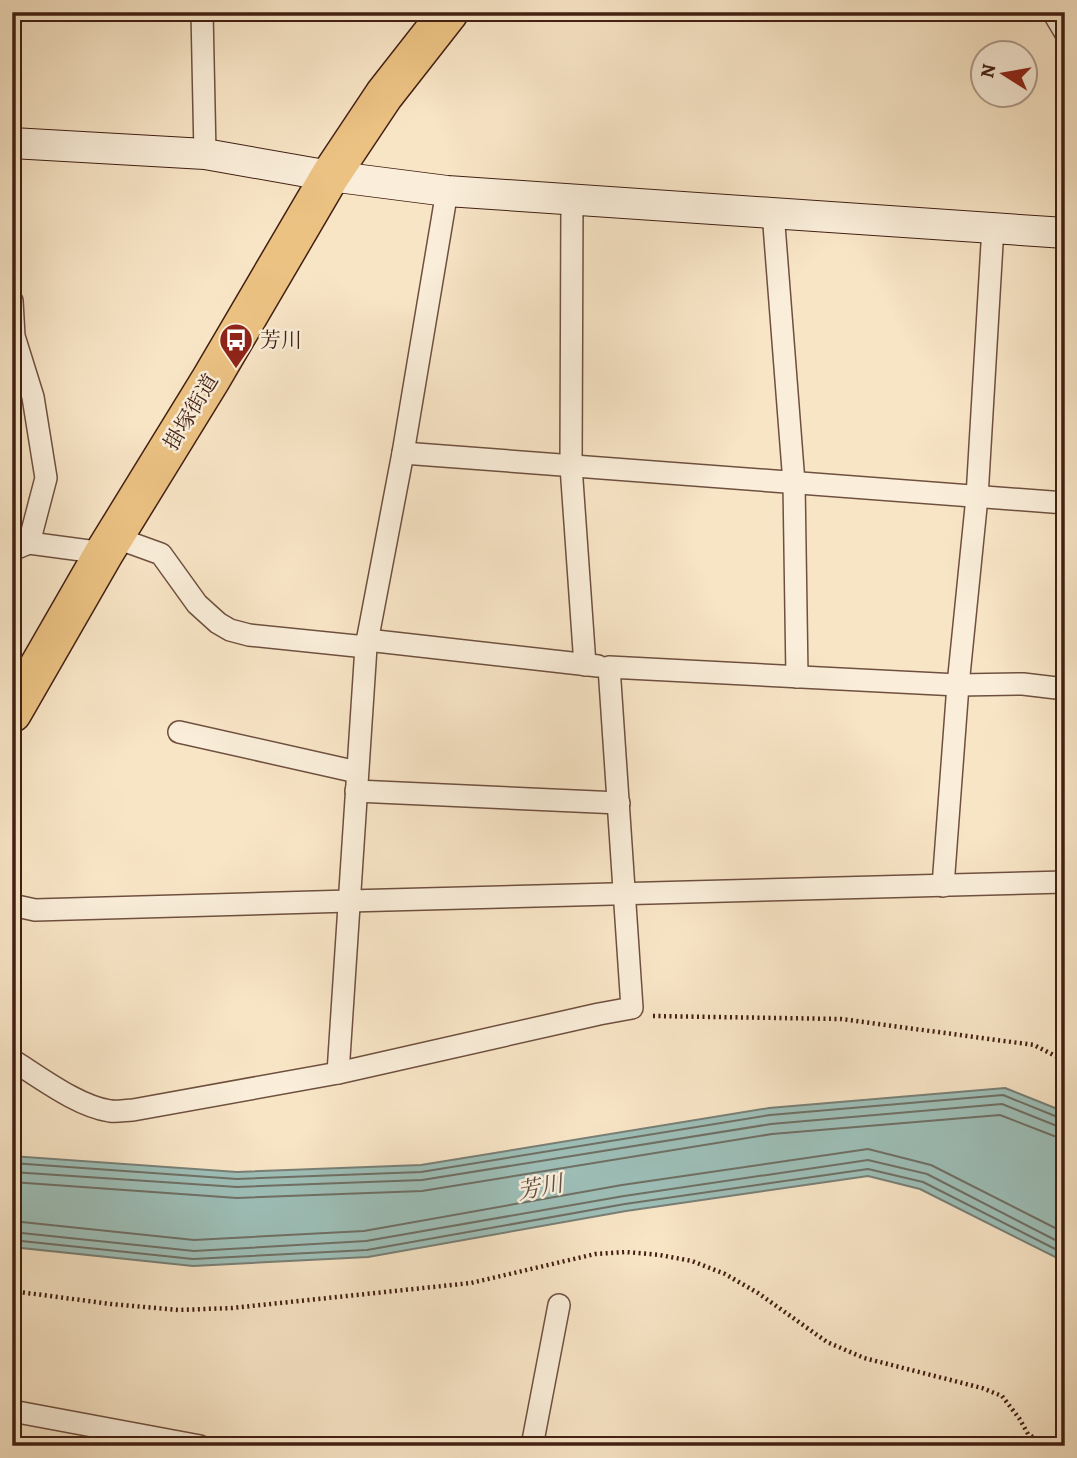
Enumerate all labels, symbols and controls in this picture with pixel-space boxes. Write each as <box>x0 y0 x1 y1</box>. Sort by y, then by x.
north arrow <box>968 38 1038 108</box>
text: N <box>974 62 1002 80</box>
bus stop icon: 芳川 <box>217 321 255 370</box>
place label: 芳川 <box>260 326 302 354</box>
street label: 掛塚街道 <box>157 369 225 455</box>
water label: 芳川 <box>515 1167 569 1207</box>

